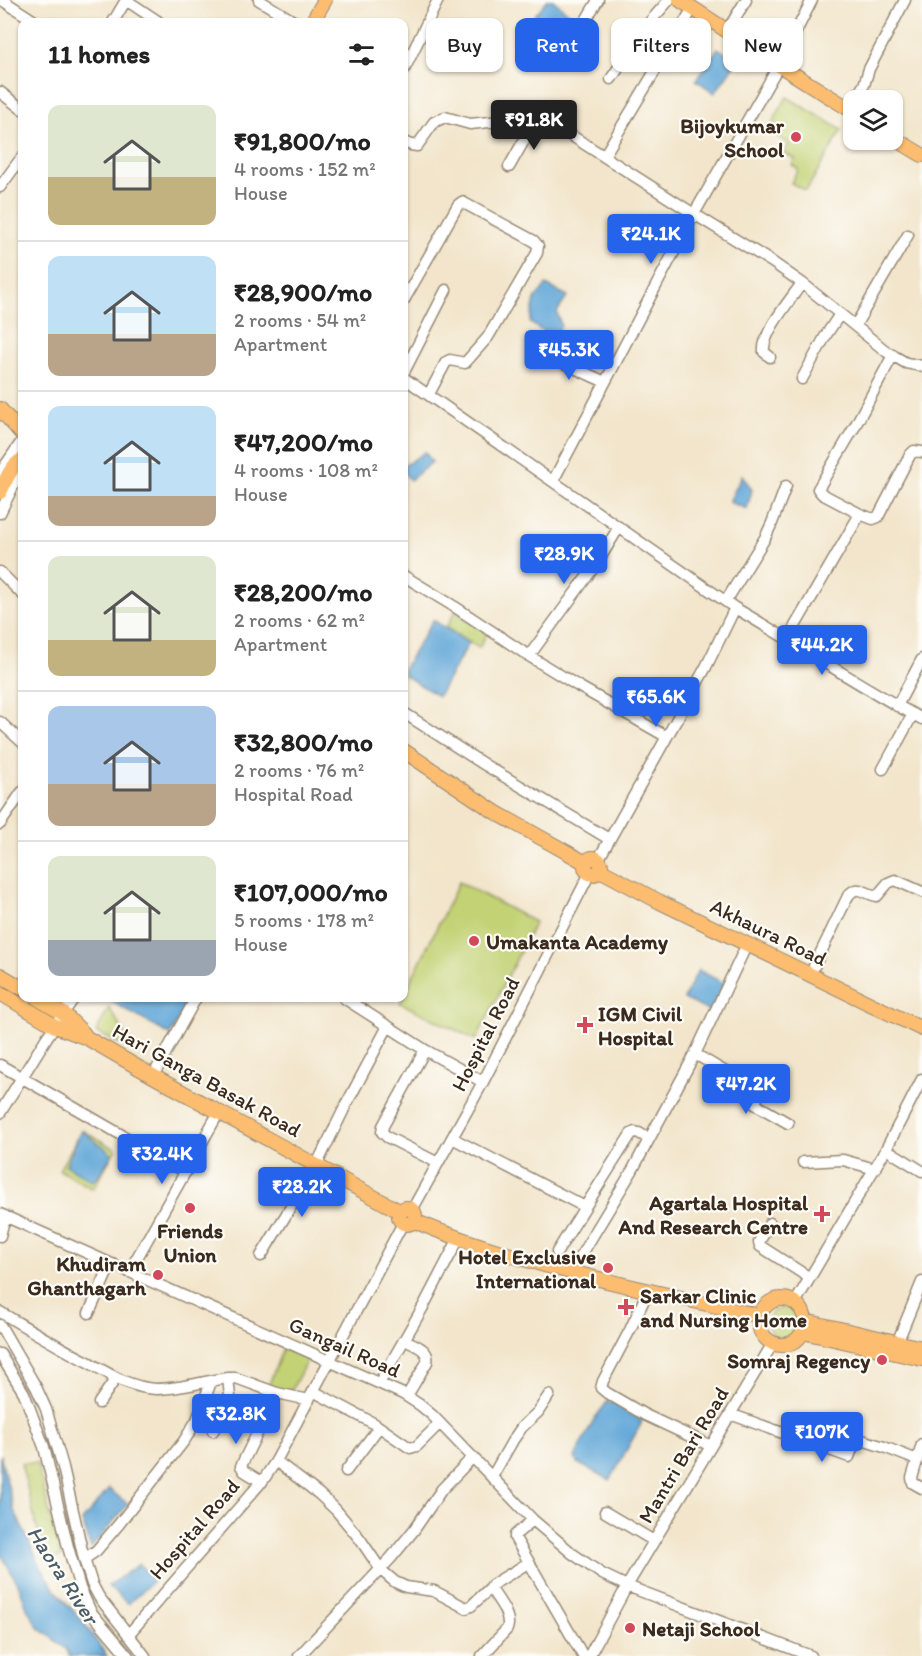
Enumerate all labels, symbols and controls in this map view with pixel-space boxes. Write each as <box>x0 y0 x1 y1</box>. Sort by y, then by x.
chip: Buy <box>426 18 503 72</box>
chip: Rent <box>515 18 599 72</box>
chip: Filters <box>611 18 711 72</box>
chip: New <box>723 18 803 72</box>
text: 11 homes <box>48 38 150 70</box>
icon: filters <box>345 38 378 71</box>
map controls <box>843 90 903 150</box>
button: layers <box>843 90 903 150</box>
pin: ₹91.8K <box>485 100 583 151</box>
text: ₹91.8K <box>505 107 563 131</box>
place label: Bijoykumar School <box>680 113 785 162</box>
text: ₹91,800/mo <box>234 125 371 157</box>
icon: home <box>96 129 168 201</box>
marker: Bijoykumar School <box>789 130 803 144</box>
text: 4 rooms · 152 m² <box>234 157 376 181</box>
text: House <box>234 181 288 205</box>
pin: ₹24.1K <box>602 214 700 265</box>
text: ₹24.1K <box>621 221 681 245</box>
text: ₹28,900/mo <box>234 276 372 308</box>
icon: home <box>96 280 168 352</box>
text: 2 rooms · 54 m² <box>234 308 366 332</box>
pin: ₹45.3K <box>520 330 618 381</box>
text: Apartment <box>234 332 327 356</box>
text: ₹45.3K <box>539 337 599 361</box>
text: ₹47,200/mo <box>234 426 373 458</box>
icon: home <box>96 430 168 502</box>
text: 4 rooms · 108 m² <box>234 458 378 482</box>
text: House <box>234 482 288 506</box>
pin: ₹28.9K <box>515 534 613 585</box>
text: ₹28.9K <box>534 541 594 565</box>
text: ₹28,200/mo <box>234 576 372 608</box>
icon: home <box>96 580 168 652</box>
text: 2 rooms · 62 m² <box>234 608 365 632</box>
pin: ₹44.2K <box>773 625 871 676</box>
text: Apartment <box>234 632 327 656</box>
text: ₹44.2K <box>791 632 853 656</box>
pin: ₹65.6K <box>607 677 705 728</box>
text: ₹65.6K <box>626 684 686 708</box>
text: ₹32,800/mo <box>234 726 373 758</box>
icon: home <box>96 730 168 802</box>
text: 2 rooms · 76 m² <box>234 758 364 782</box>
text: Hospital Road <box>234 782 353 806</box>
text: ₹107,000/mo <box>234 876 388 908</box>
icon: home <box>96 880 168 952</box>
street label: Akhaura Road <box>707 893 832 971</box>
text: 5 rooms · 178 m² <box>234 908 374 932</box>
place label: Umakanta Academy <box>486 929 668 955</box>
text: House <box>234 932 288 956</box>
marker: Umakanta Academy <box>467 934 481 948</box>
street label: Hospital Road <box>446 973 524 1095</box>
place label: IGM Civil Hospital <box>598 1001 683 1051</box>
marker: IGM Civil Hospital <box>576 1016 594 1034</box>
street label: Hari Ganga Basak Road <box>108 1018 306 1143</box>
pin: ₹47.2K <box>697 1064 795 1115</box>
text: ₹47.2K <box>716 1071 776 1095</box>
pin: ₹32.4K <box>113 1134 211 1185</box>
text: ₹32.4K <box>132 1141 192 1165</box>
pin: ₹28.2K <box>253 1167 351 1218</box>
text: ₹28.2K <box>272 1174 332 1198</box>
place label: Agartala Hospital And Research Centre <box>617 1190 809 1239</box>
marker: Friends Union <box>183 1201 197 1215</box>
marker: Agartala Hospital And Research Centre <box>813 1205 831 1223</box>
place label: Friends Union <box>157 1218 223 1267</box>
place label: Hotel Exclusive International <box>458 1244 597 1293</box>
place label: Khudiram Ghanthagarh <box>27 1251 147 1301</box>
marker: Hotel Exclusive International <box>601 1261 615 1275</box>
marker: Khudiram Ghanthagarh <box>151 1268 165 1282</box>
place label: Sarkar Clinic and Nursing Home <box>640 1283 807 1333</box>
marker: Sarkar Clinic and Nursing Home <box>617 1298 635 1316</box>
street label: Gangail Road <box>285 1311 405 1383</box>
place label: Somraj Regency <box>727 1348 870 1374</box>
marker: Somraj Regency <box>875 1353 889 1367</box>
street label: Mantri Bari Road <box>633 1382 733 1528</box>
pin: ₹32.8K <box>187 1394 285 1445</box>
text: ₹32.8K <box>206 1401 266 1425</box>
pin: ₹107K <box>780 1412 864 1463</box>
text: ₹107K <box>795 1419 849 1443</box>
street label: Hospital Road <box>144 1474 244 1584</box>
water label: Haora River <box>21 1521 106 1631</box>
place label: Netaji School <box>642 1616 761 1642</box>
marker: Netaji School <box>623 1621 637 1635</box>

